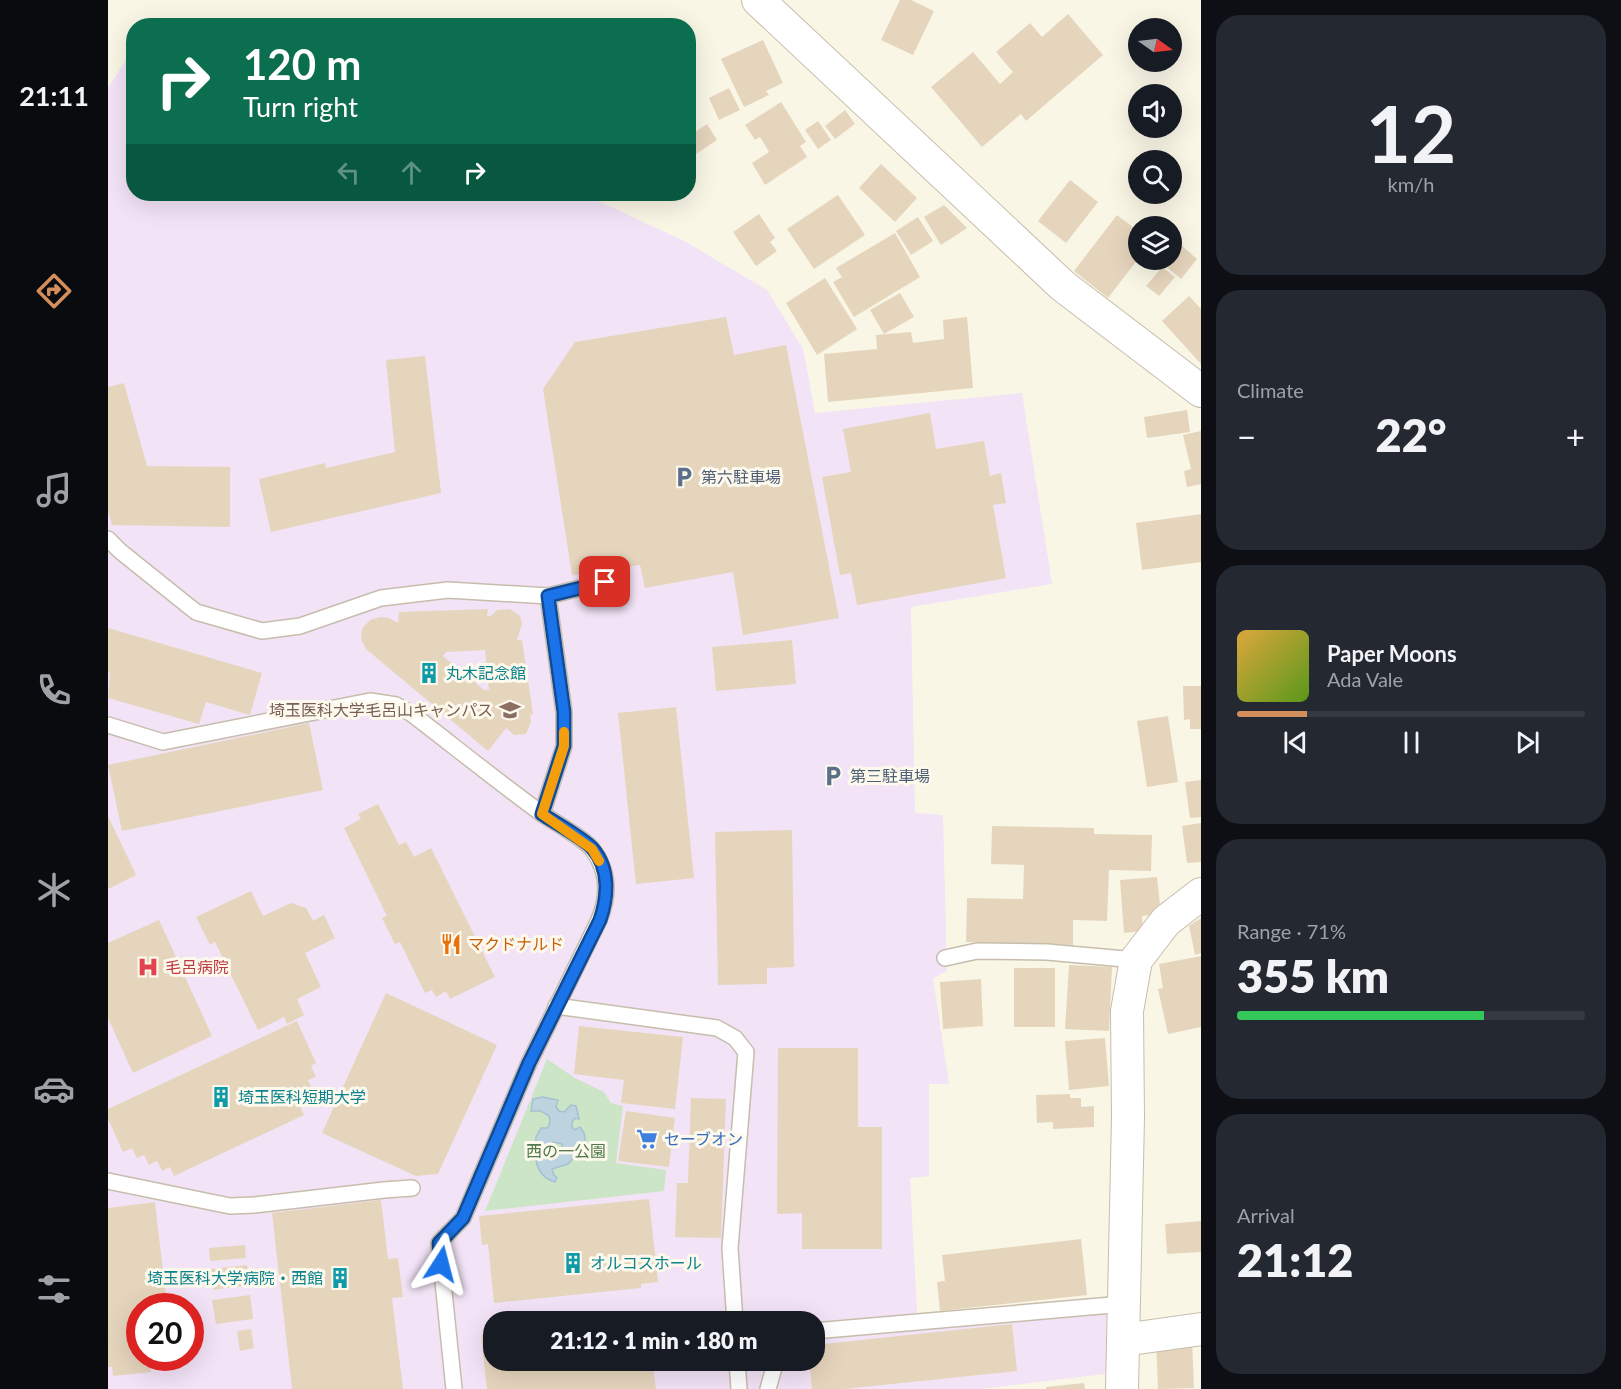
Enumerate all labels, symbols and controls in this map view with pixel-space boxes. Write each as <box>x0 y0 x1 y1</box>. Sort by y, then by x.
north arrow <box>1128 18 1182 72</box>
map controls <box>1128 18 1182 270</box>
text: 120 m <box>243 39 361 89</box>
icon: right <box>144 42 222 120</box>
text: 21:11 <box>19 79 89 112</box>
button: sound <box>1128 84 1182 138</box>
text: 12 <box>1366 86 1456 180</box>
text: Turn right <box>243 90 358 123</box>
button: search <box>1128 150 1182 204</box>
icon: left <box>332 156 365 189</box>
icon: ahead <box>395 156 428 189</box>
icon: right <box>458 156 491 189</box>
text: km/h <box>1388 172 1434 196</box>
button: layers <box>1128 216 1182 270</box>
icon: directions <box>33 270 75 312</box>
text: Climate <box>1237 378 1304 402</box>
text: 22° <box>1376 408 1446 462</box>
text: − <box>1237 416 1256 456</box>
text: + <box>1566 416 1585 456</box>
parking icon: 第六駐車場 <box>672 465 696 489</box>
place label: 第六駐車場 <box>701 467 781 486</box>
icon: music <box>33 469 75 511</box>
pin <box>579 556 630 607</box>
icon: arrive <box>588 565 621 598</box>
text: Paper Moons <box>1327 640 1457 667</box>
building icon: 丸木記念館 <box>417 661 441 685</box>
place label: 丸木記念館 <box>446 663 526 682</box>
text: Ada Vale <box>1327 667 1403 691</box>
icon: phone <box>33 669 75 711</box>
school or university icon: 埼玉医科大学毛呂山キャンパス <box>498 698 522 722</box>
place label: 埼玉医科大学毛呂山キャンパス <box>269 700 493 719</box>
icon: previous <box>1279 726 1312 759</box>
icon: pause <box>1395 726 1428 759</box>
icon: next <box>1511 726 1544 759</box>
parking icon: 第三駐車場 <box>821 764 845 788</box>
place label: 第三駐車場 <box>850 766 930 785</box>
icon: climate <box>33 869 75 911</box>
text: Range · 71% <box>1237 919 1346 943</box>
restaurant icon: マクドナルド <box>439 932 463 956</box>
place label: マクドナルド <box>468 934 564 953</box>
text: 355 km <box>1237 949 1389 1003</box>
hospital icon: 毛呂病院 <box>136 955 160 979</box>
place label: 毛呂病院 <box>165 957 229 976</box>
icon: car <box>33 1068 75 1110</box>
building icon: 埼玉医科短期大学 <box>209 1085 233 1109</box>
place label: 埼玉医科短期大学 <box>238 1087 366 1106</box>
supermarket icon: セーブオン <box>635 1127 659 1151</box>
place label: セーブオン <box>664 1129 743 1148</box>
park label: 西の一公園 <box>526 1141 606 1160</box>
text: Arrival <box>1237 1203 1295 1227</box>
position arrow <box>409 1232 473 1296</box>
text: 21:12 <box>1237 1233 1353 1287</box>
building icon: オルコスホール <box>561 1251 585 1275</box>
place label: オルコスホール <box>590 1253 702 1272</box>
building icon: 埼玉医科大学病院・西館 <box>328 1266 352 1290</box>
icon: filters <box>33 1268 75 1310</box>
place label: 埼玉医科大学病院・西館 <box>147 1268 323 1287</box>
speed limit sign: 20 <box>126 1293 204 1371</box>
text: 21:12 · 1 min · 180 m <box>551 1327 757 1354</box>

